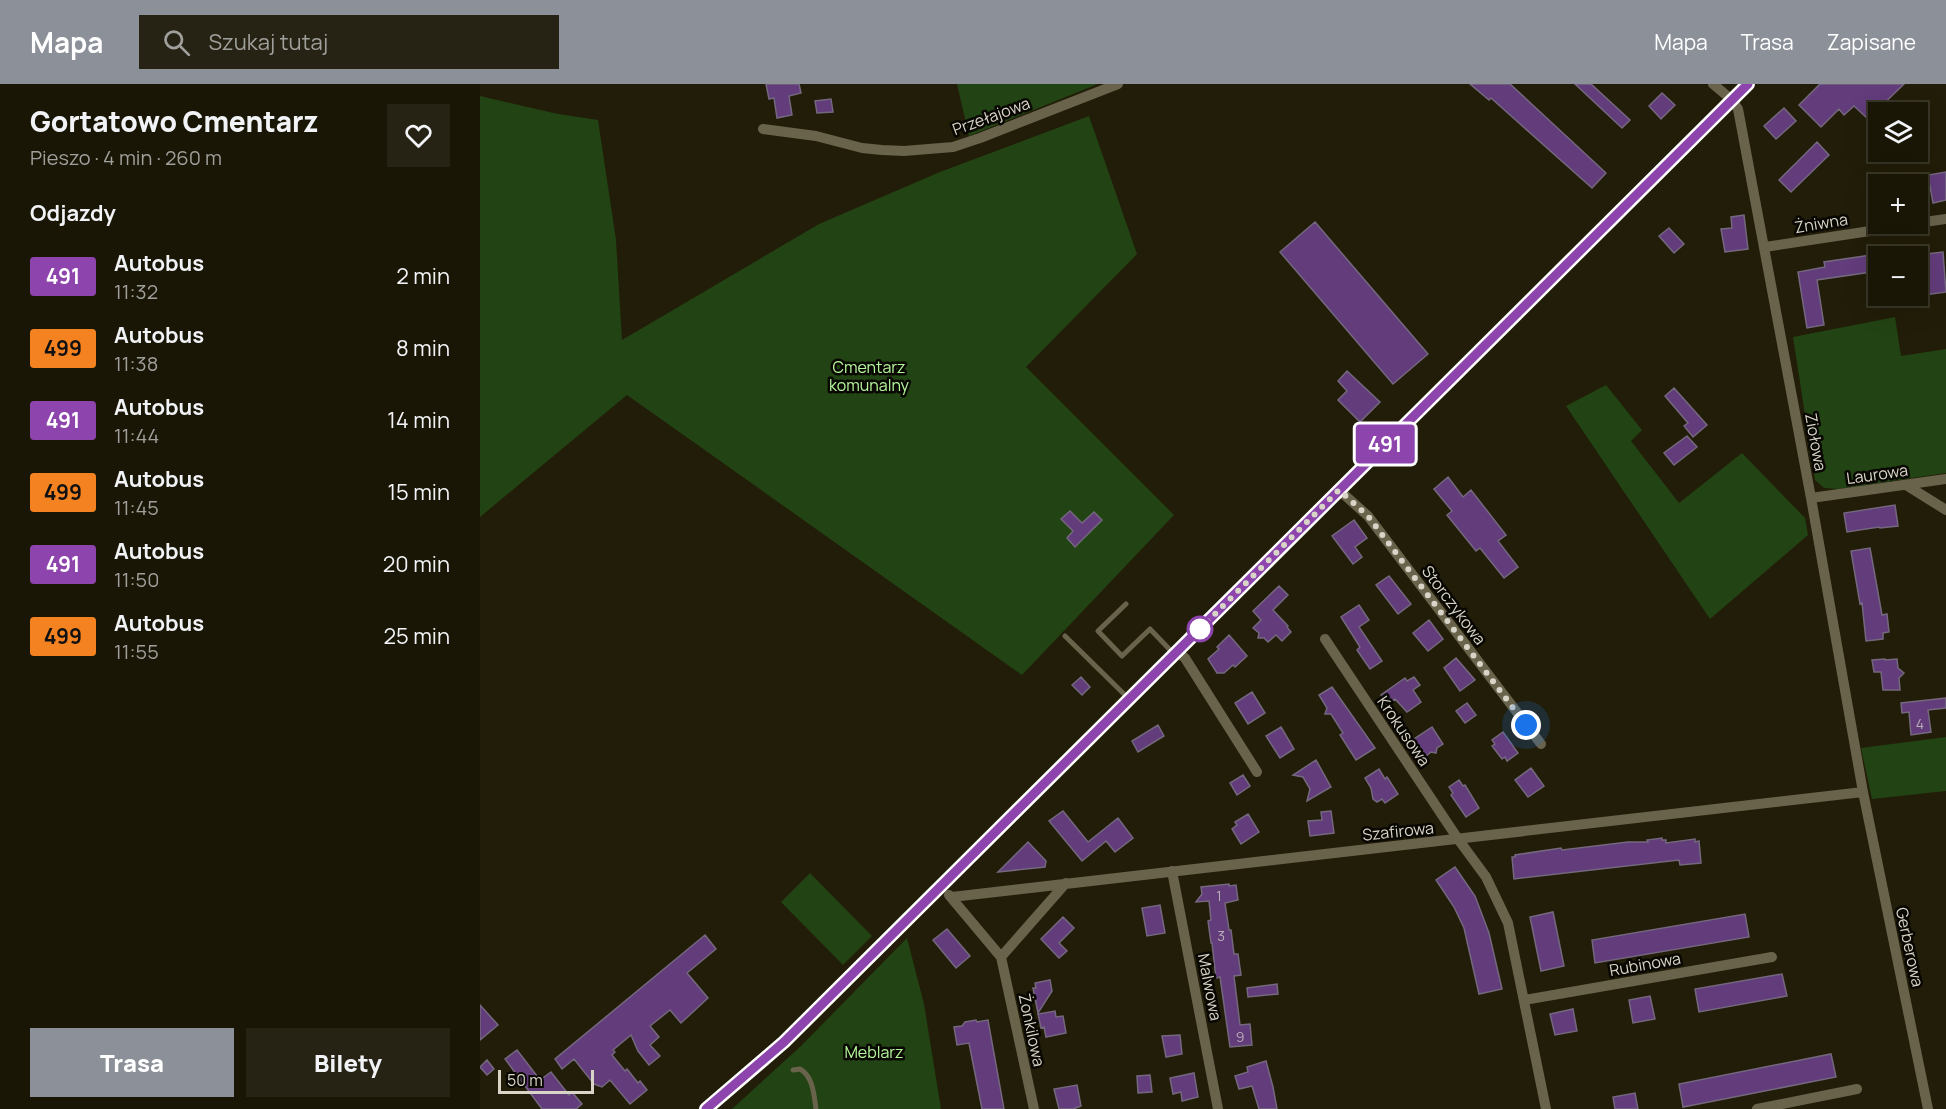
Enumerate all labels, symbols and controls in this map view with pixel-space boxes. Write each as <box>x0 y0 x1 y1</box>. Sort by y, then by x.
search box <box>139 15 559 69</box>
text: Mapa <box>30 23 103 61</box>
icon: search <box>160 26 193 59</box>
text: Szukaj tutaj <box>208 27 328 57</box>
text: Mapa <box>1654 28 1708 56</box>
text: Trasa <box>1741 28 1794 56</box>
text: Zapisane <box>1827 28 1916 56</box>
street label: Przełajowa <box>949 92 1033 140</box>
text: Gortatowo Cmentarz <box>30 102 319 140</box>
map controls <box>1868 102 1928 306</box>
button: layers <box>1868 102 1928 162</box>
button: heart <box>387 104 450 167</box>
text: Pieszo · 4 min · 260 m <box>30 144 222 171</box>
button: + <box>1868 174 1928 234</box>
text: Odjazdy <box>30 198 116 228</box>
street label: Żniwna <box>1793 208 1849 238</box>
button: − <box>1868 246 1928 306</box>
text: Autobus <box>114 248 204 278</box>
text: 2 min <box>396 261 450 291</box>
text: 491 <box>46 262 80 290</box>
text: 11:32 <box>114 278 158 305</box>
text: Autobus <box>114 320 204 350</box>
text: 8 min <box>396 333 450 363</box>
text: 499 <box>44 334 82 362</box>
text: 11:38 <box>114 350 158 377</box>
park label: Cmentarz komunalny <box>829 356 910 396</box>
text: Autobus <box>114 392 204 422</box>
text: 14 min <box>387 405 450 435</box>
text: 491 <box>46 406 80 434</box>
street label: Ziołowa <box>1800 411 1832 473</box>
text: 11:44 <box>114 422 159 449</box>
line badge: 491 <box>1350 424 1420 464</box>
text: 491 <box>1368 430 1402 458</box>
street label: Laurowa <box>1845 459 1909 489</box>
text: Autobus <box>114 464 204 494</box>
text: 15 min <box>387 477 450 507</box>
text: 499 <box>44 478 82 506</box>
text: 11:45 <box>114 494 159 521</box>
text: Autobus <box>114 536 204 566</box>
text: 20 min <box>383 549 450 579</box>
text: 491 <box>46 550 80 578</box>
street label: Storczykowa <box>1417 561 1491 649</box>
text: 11:50 <box>114 566 159 593</box>
text: Autobus <box>114 608 204 638</box>
unlabelled marker <box>1187 616 1213 642</box>
text: 25 min <box>383 621 450 651</box>
text: 499 <box>44 622 82 650</box>
text: 11:55 <box>114 638 159 665</box>
street label: Krokusowa <box>1372 692 1436 770</box>
your location <box>1511 710 1541 740</box>
house number: 4 <box>1916 714 1924 733</box>
street label: Szafirowa <box>1361 816 1435 846</box>
house number: 1 <box>1216 886 1222 905</box>
street label: Gerberowa <box>1891 905 1929 989</box>
house number: 3 <box>1217 926 1225 945</box>
street label: Rubinowa <box>1608 947 1682 981</box>
street label: Malwowa <box>1193 952 1227 1022</box>
street label: Żonkilowa <box>1014 992 1050 1068</box>
house number: 9 <box>1236 1027 1244 1046</box>
button: Trasa <box>30 1028 234 1097</box>
button: Bilety <box>246 1028 450 1097</box>
park label: Meblarz <box>844 1041 904 1063</box>
scale bar <box>498 1067 594 1094</box>
text: 50 m <box>507 1069 543 1091</box>

